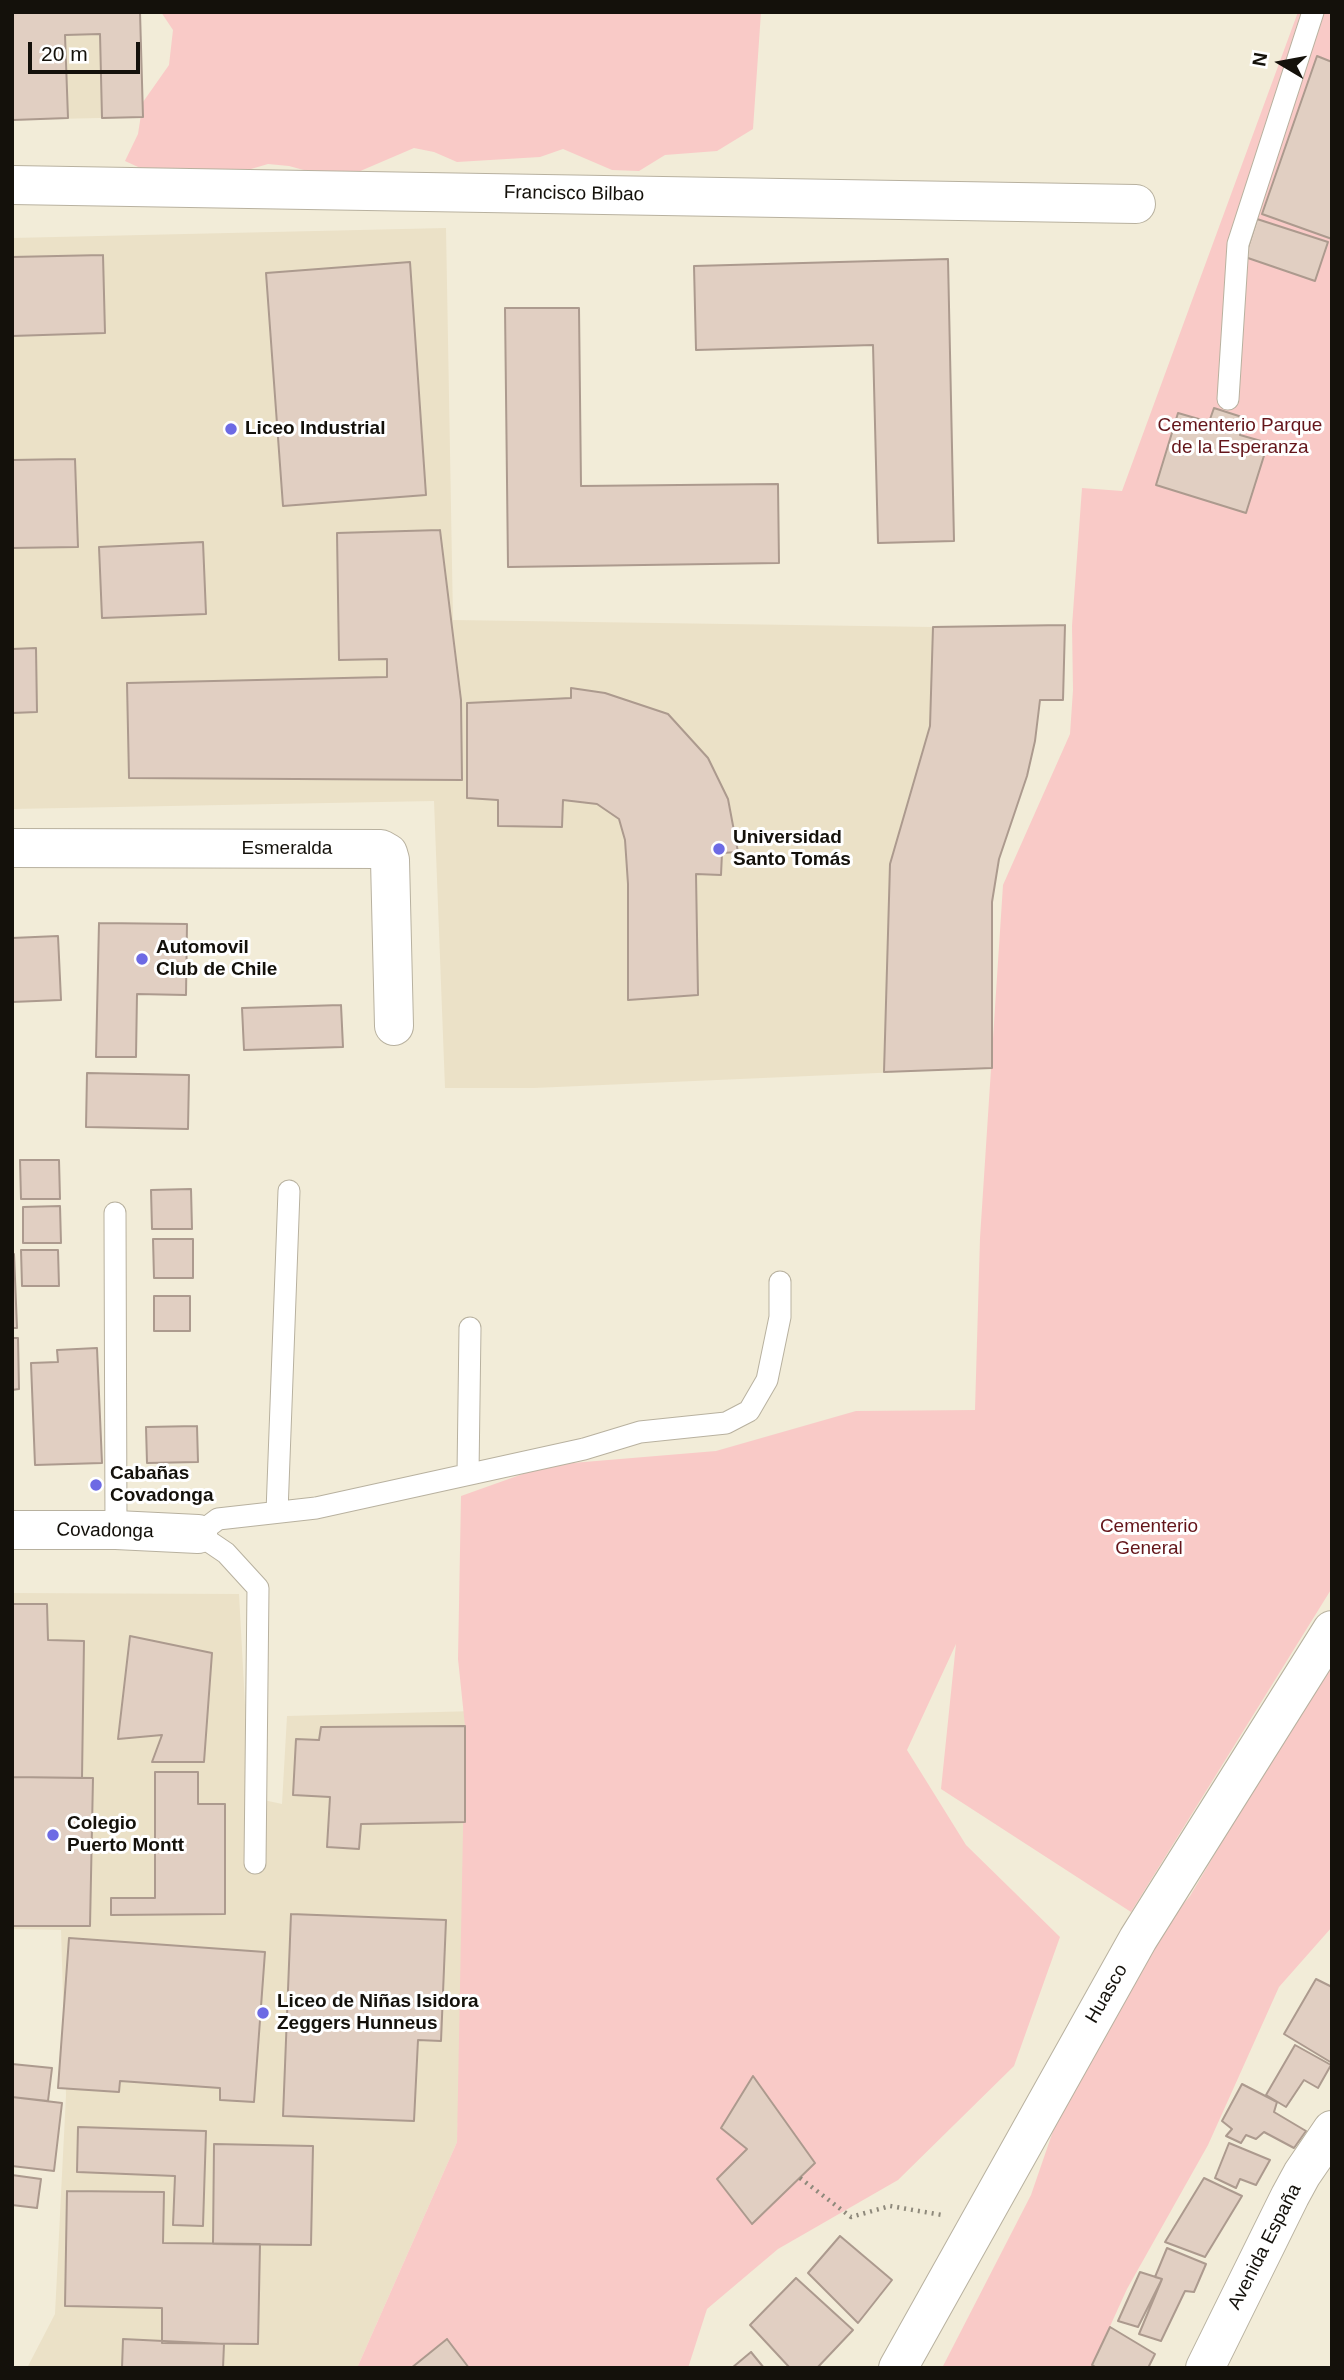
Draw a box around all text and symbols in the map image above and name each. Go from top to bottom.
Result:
scale bar [32,28,144,72]
north arrow [1246,28,1316,98]
text: 20 m [41,42,88,65]
text: N [1248,51,1271,68]
street label: Francisco Bilbao [504,181,644,207]
park label: Cementerio Parque de la Esperanza [1158,415,1322,459]
place label: Liceo Industrial [245,418,385,440]
marker: Liceo Industrial [223,421,239,437]
place label: Universidad Santo Tomás [733,827,851,871]
street label: Esmeralda [242,838,332,860]
marker: Universidad Santo Tomás [711,841,727,857]
place label: Automovil Club de Chile [156,937,277,981]
marker: Automovil Club de Chile [134,951,150,967]
place label: Cabañas Covadonga [110,1463,213,1507]
marker: Cabañas Covadonga [88,1477,104,1493]
park label: Cementerio General [1100,1516,1198,1560]
street label: Covadonga [56,1519,154,1543]
place label: Colegio Puerto Montt [67,1813,184,1857]
marker: Colegio Puerto Montt [45,1827,61,1843]
street label: Huasco [1081,1960,1133,2028]
place label: Liceo de Niñas Isidora Zeggers Hunneus [277,1991,479,2035]
marker: Liceo de Niñas Isidora Zeggers Hunneus [255,2005,271,2021]
street label: Avenida España [1224,2180,1306,2314]

